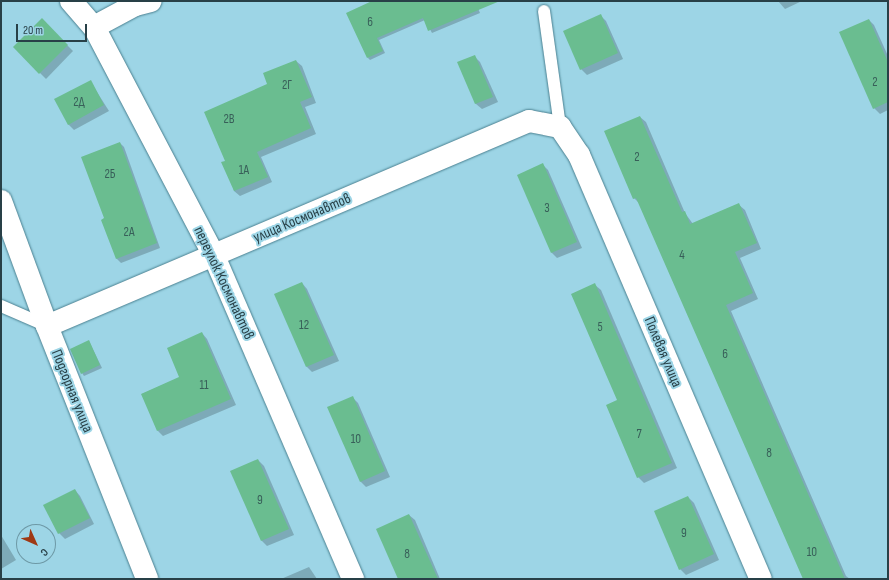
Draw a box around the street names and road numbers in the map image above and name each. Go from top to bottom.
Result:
street label: улица Космонавтов [250,189,354,247]
street label: переулок Космонавтов [190,224,258,342]
street label: Полевая улица [640,314,686,390]
street label: Подгорная улица [47,347,97,435]

